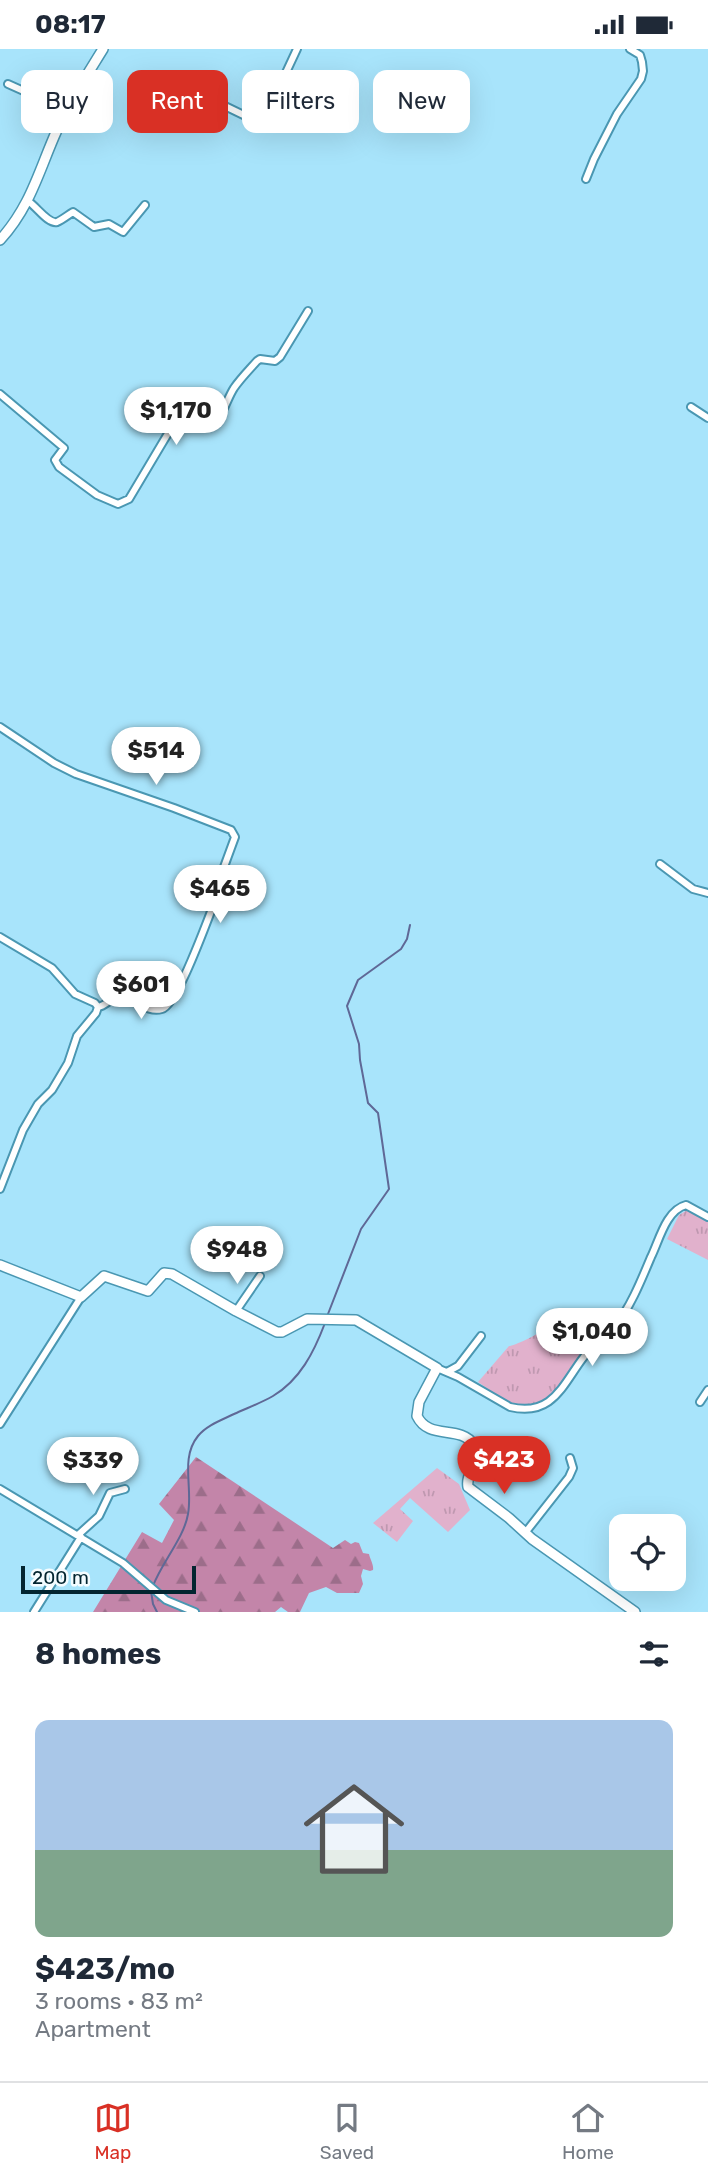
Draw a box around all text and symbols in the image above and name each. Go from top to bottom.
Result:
text: 08:17 [35,9,106,40]
chip: Buy [21,70,113,133]
chip: Rent [127,70,228,133]
chip: Filters [242,70,359,133]
chip: New [373,70,470,133]
pin: $1,170 [119,387,233,447]
text: $1,170 [140,396,212,424]
pin: $514 [115,727,197,787]
text: $514 [127,736,185,764]
pin: $465 [179,865,261,925]
text: $465 [190,874,250,902]
pin: $601 [100,961,182,1021]
text: $601 [112,970,170,998]
pin: $948 [196,1227,278,1286]
text: $948 [206,1235,268,1263]
pin: $1,040 [535,1309,649,1368]
text: $1,040 [552,1317,632,1345]
pin: $339 [52,1437,134,1497]
pin: $423 [463,1437,545,1496]
text: $423 [473,1445,535,1473]
text: $339 [63,1446,123,1474]
map controls [609,1514,686,1591]
button: locate [609,1514,686,1591]
scale bar [21,1563,196,1595]
text: 200 m [32,1566,89,1589]
icon: filters [635,1635,673,1673]
text: 8 homes [35,1636,161,1672]
icon: home [291,1766,417,1892]
text: $423/mo [35,1951,175,1987]
text: 3 rooms · 83 m² [35,1987,203,2015]
text: Apartment [35,2015,151,2043]
tab: Map [94,2099,132,2164]
tab: Saved [320,2099,374,2164]
tab: Home [562,2099,614,2164]

